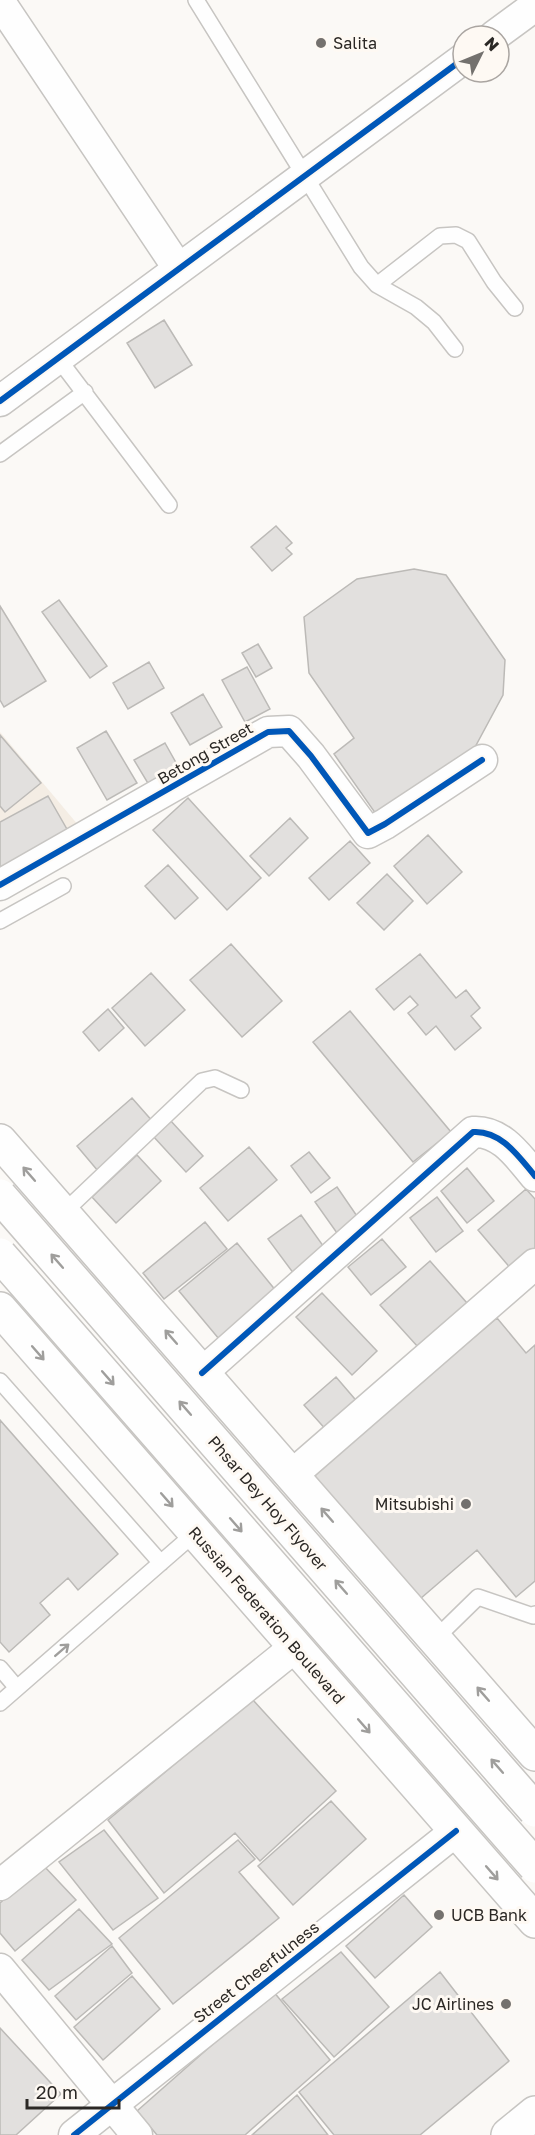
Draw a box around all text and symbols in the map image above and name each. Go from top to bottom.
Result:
north arrow [451,24,511,84]
text: N [481,32,503,55]
place label: Salita [333,33,377,53]
marker: Salita [314,36,328,50]
street label: Betong Street [154,718,256,788]
one-way arrow [22,1167,36,1182]
one-way arrow [50,1254,64,1269]
one-way arrow [164,1330,178,1345]
one-way arrow [32,1345,45,1361]
one-way arrow [101,1370,115,1385]
one-way arrow [178,1401,192,1416]
street label: Phsar Dey Hoy Flyover [204,1432,332,1574]
one-way arrow [160,1492,173,1508]
place label: Mitsubishi [375,1494,454,1514]
marker: Mitsubishi [459,1497,473,1511]
one-way arrow [320,1508,334,1523]
one-way arrow [229,1517,243,1532]
street label: Russian Federation Boulevard [184,1522,350,1708]
one-way arrow [334,1580,348,1595]
one-way arrow [54,1643,69,1657]
one-way arrow [476,1687,490,1702]
one-way arrow [357,1718,371,1733]
one-way arrow [490,1758,503,1774]
one-way arrow [485,1865,499,1880]
place label: UCB Bank [451,1905,527,1925]
marker: UCB Bank [432,1908,446,1922]
street label: Street Cheerfulness [189,1917,323,2027]
place label: JC Airlines [412,1994,494,2014]
marker: JC Airlines [499,1997,513,2011]
scale bar [27,2072,118,2110]
text: 20 m [36,2081,78,2103]

